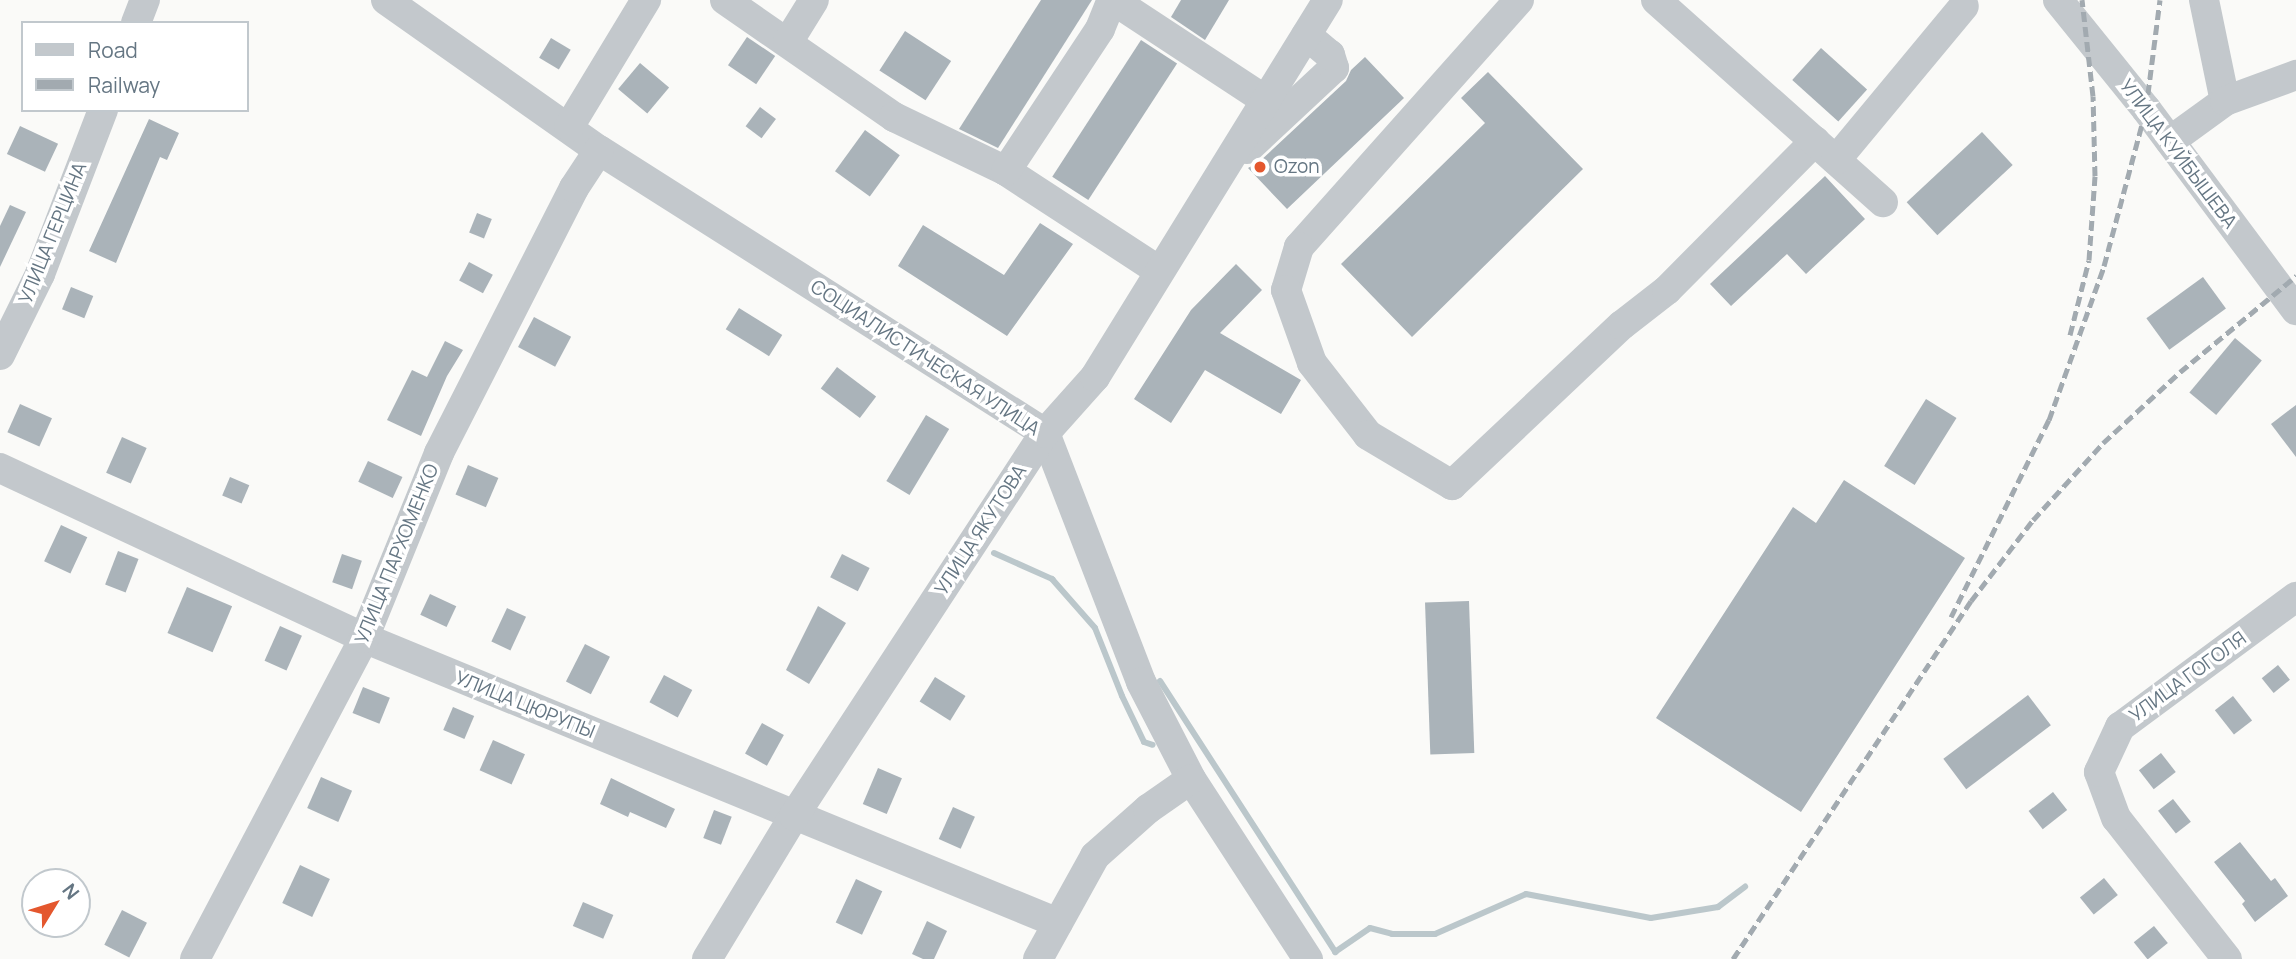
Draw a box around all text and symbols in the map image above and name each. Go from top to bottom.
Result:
legend [21,21,248,112]
text: Road [88,36,138,64]
text: Railway [88,71,160,99]
street label: УЛИЦА КУЙБЫШЕВА [2115,75,2241,233]
place label: Ozon [1274,156,1320,178]
street label: УЛИЦА ГЕРЦИНА [14,159,92,307]
marker: Ozon [1252,159,1268,175]
street label: СОЦИАЛИСТИЧЕСКАЯ УЛИЦА [806,275,1044,441]
street label: УЛИЦА ПАРХОМЕНКО [351,461,443,647]
street label: УЛИЦА ЯКУТОВА [930,461,1032,599]
street label: УЛИЦА ГОГОЛЯ [2125,627,2251,727]
street label: УЛИЦА ЦЮРУПЫ [452,667,598,743]
north arrow [21,868,91,938]
text: N [57,878,85,905]

